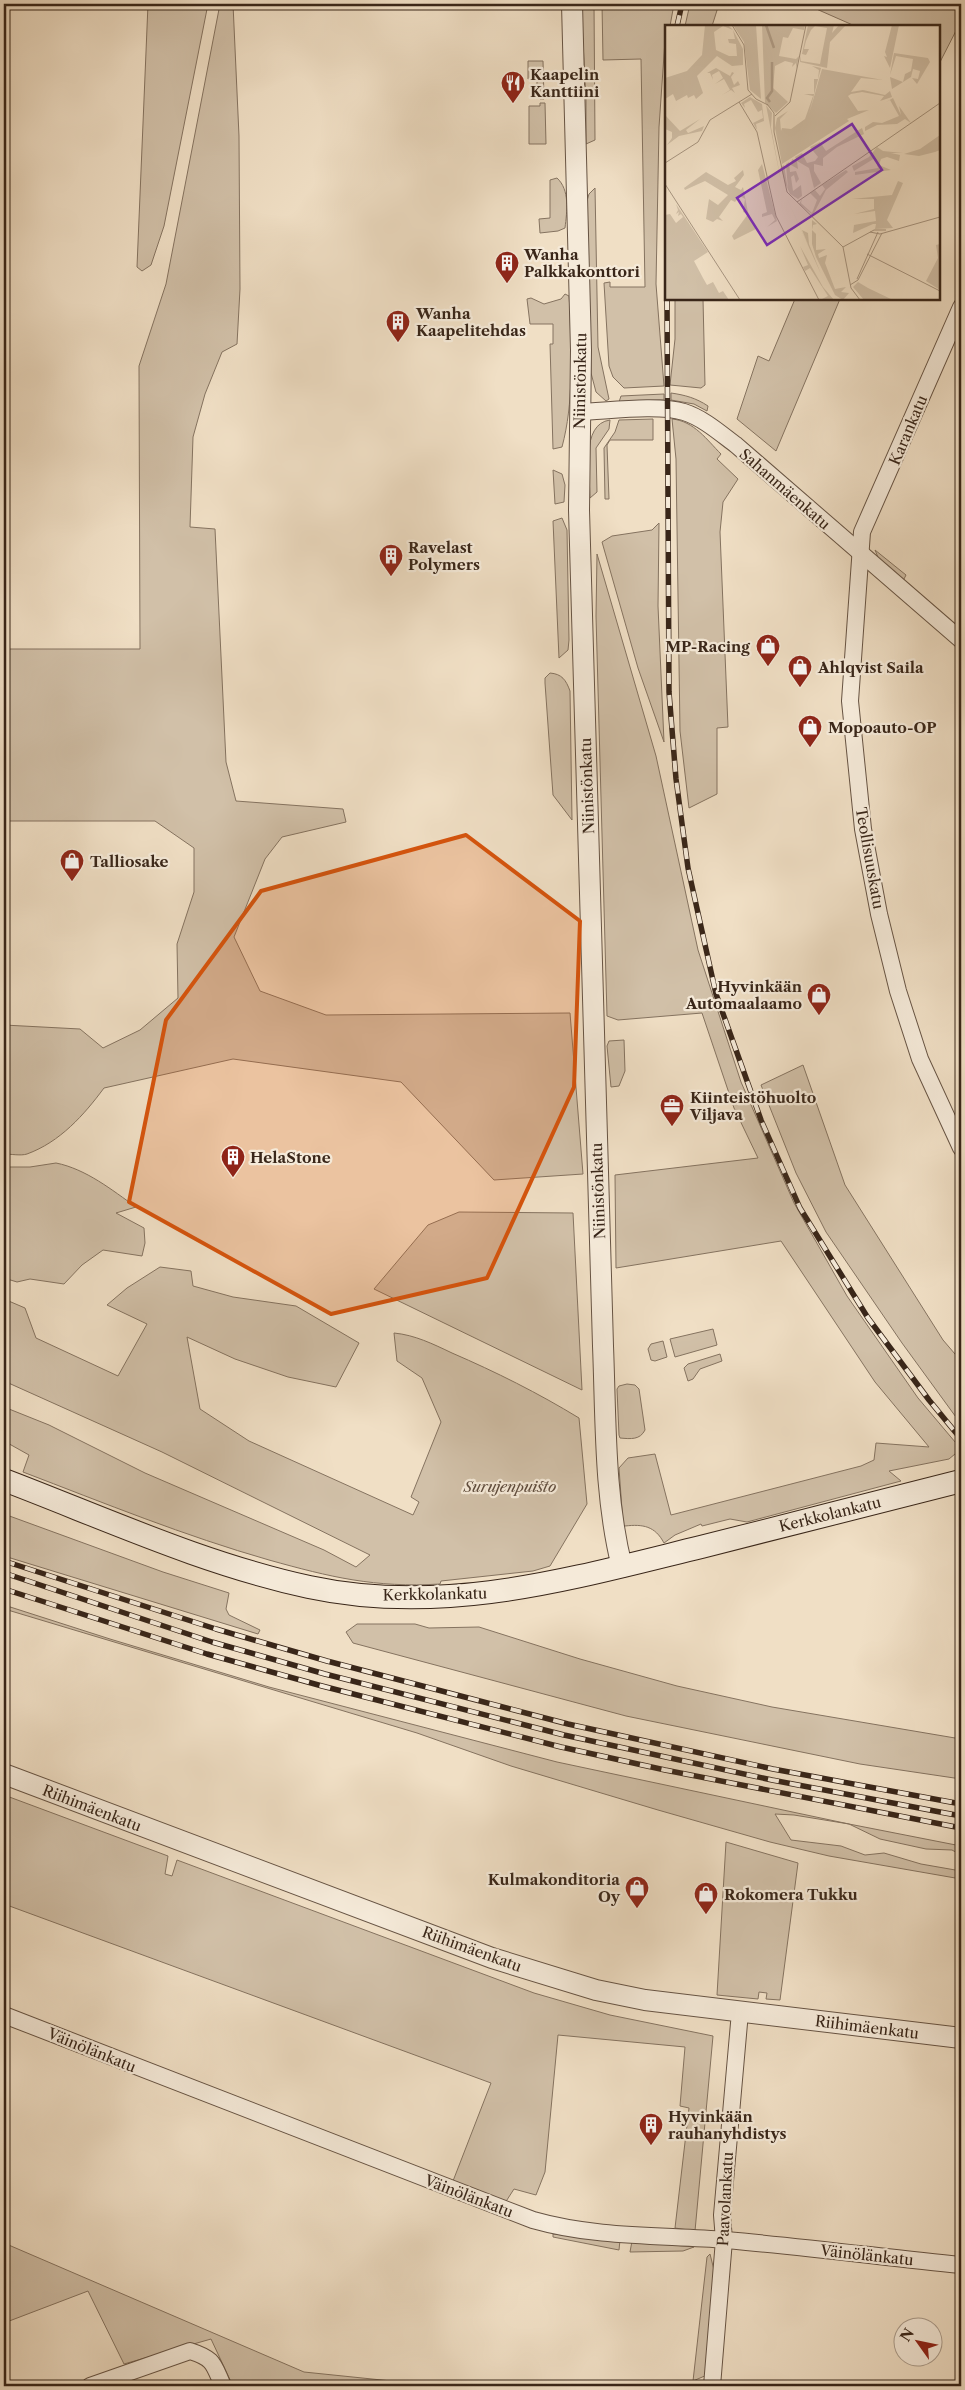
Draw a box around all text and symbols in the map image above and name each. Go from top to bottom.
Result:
inset map [665,25,940,300]
place label: Kaapelin Kanttiini [530,65,600,101]
restaurant icon: Kaapelin Kanttiini [500,70,526,104]
place label: Wanha Palkkakonttori [523,245,640,281]
building icon: Wanha Palkkakonttori [494,250,520,284]
place label: Wanha Kaapelitehdas [415,304,526,340]
building icon: Wanha Kaapelitehdas [385,309,411,343]
street label: Niinistönkatu [570,333,590,429]
street label: Karankatu [885,392,931,468]
street label: Sahanmäenkatu [736,444,834,534]
place label: Ravelast Polymers [408,538,480,574]
building icon: Ravelast Polymers [378,543,404,577]
shop icon: MP-Racing [755,633,781,667]
place label: MP-Racing [665,637,750,656]
shop icon: Ahlqvist Saila [787,654,813,688]
place label: Ahlqvist Saila [817,658,924,677]
shop icon: Mopoauto-OP [797,714,823,748]
place label: Mopoauto-OP [828,718,937,737]
street label: Niinistönkatu [576,737,598,835]
street label: Teollisuuskatu [852,806,888,910]
shop icon: Talliosake [59,848,85,882]
place label: Talliosake [90,852,169,871]
place label: Hyvinkään Automaalaamo [685,977,803,1013]
shop icon: Hyvinkään Automaalaamo [806,982,832,1016]
place label: Kiinteistöhuolto Viljava [689,1088,816,1124]
office icon: Kiinteistöhuolto Viljava [659,1093,685,1127]
street label: Niinistönkatu [587,1142,609,1240]
building icon: HelaStone [220,1144,246,1178]
place label: HelaStone [250,1148,331,1167]
park label: Surujenpuisto [463,1477,556,1496]
street label: Kerkkolankatu [777,1492,883,1536]
street label: Kerkkolankatu [383,1584,487,1604]
street label: Riihimäenkatu [40,1780,144,1836]
place label: Kulmakonditoria Oy [488,1870,621,1906]
shop icon: Kulmakonditoria Oy [624,1875,650,1909]
shop icon: Rokomera Tukku [693,1881,719,1915]
place label: Rokomera Tukku [724,1885,858,1904]
street label: Riihimäenkatu [420,1922,524,1976]
street label: Riihimäenkatu [814,2011,920,2043]
street label: Väinölänkatu [44,2023,139,2076]
place label: Hyvinkään rauhanyhdistys [668,2107,786,2143]
building icon: Hyvinkään rauhanyhdistys [638,2112,664,2146]
street label: Paavolankatu [713,2151,737,2247]
street label: Väinölänkatu [421,2170,516,2222]
street label: Väinölänkatu [819,2241,914,2269]
north arrow [892,2318,942,2368]
text: N [896,2325,918,2345]

